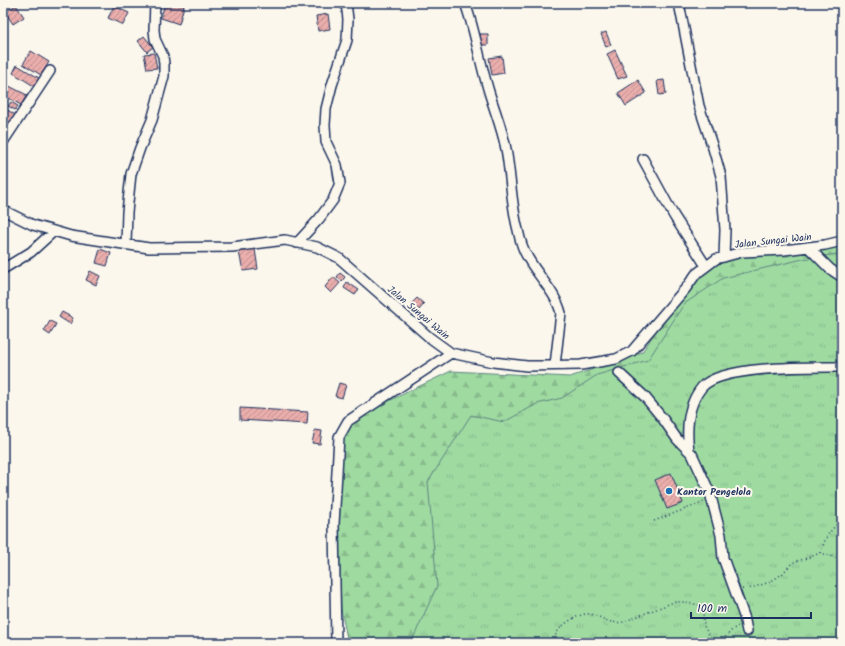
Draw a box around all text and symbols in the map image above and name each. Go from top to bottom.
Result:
street label: Jalan Sungai Wain [734,229,812,253]
street label: Jalan Sungai Wain [384,282,453,344]
place label: Kantor Pengelola [677,484,751,500]
marker: Kantor Pengelola [664,486,674,496]
scale bar [691,594,811,620]
text: 100 m [697,599,728,618]

